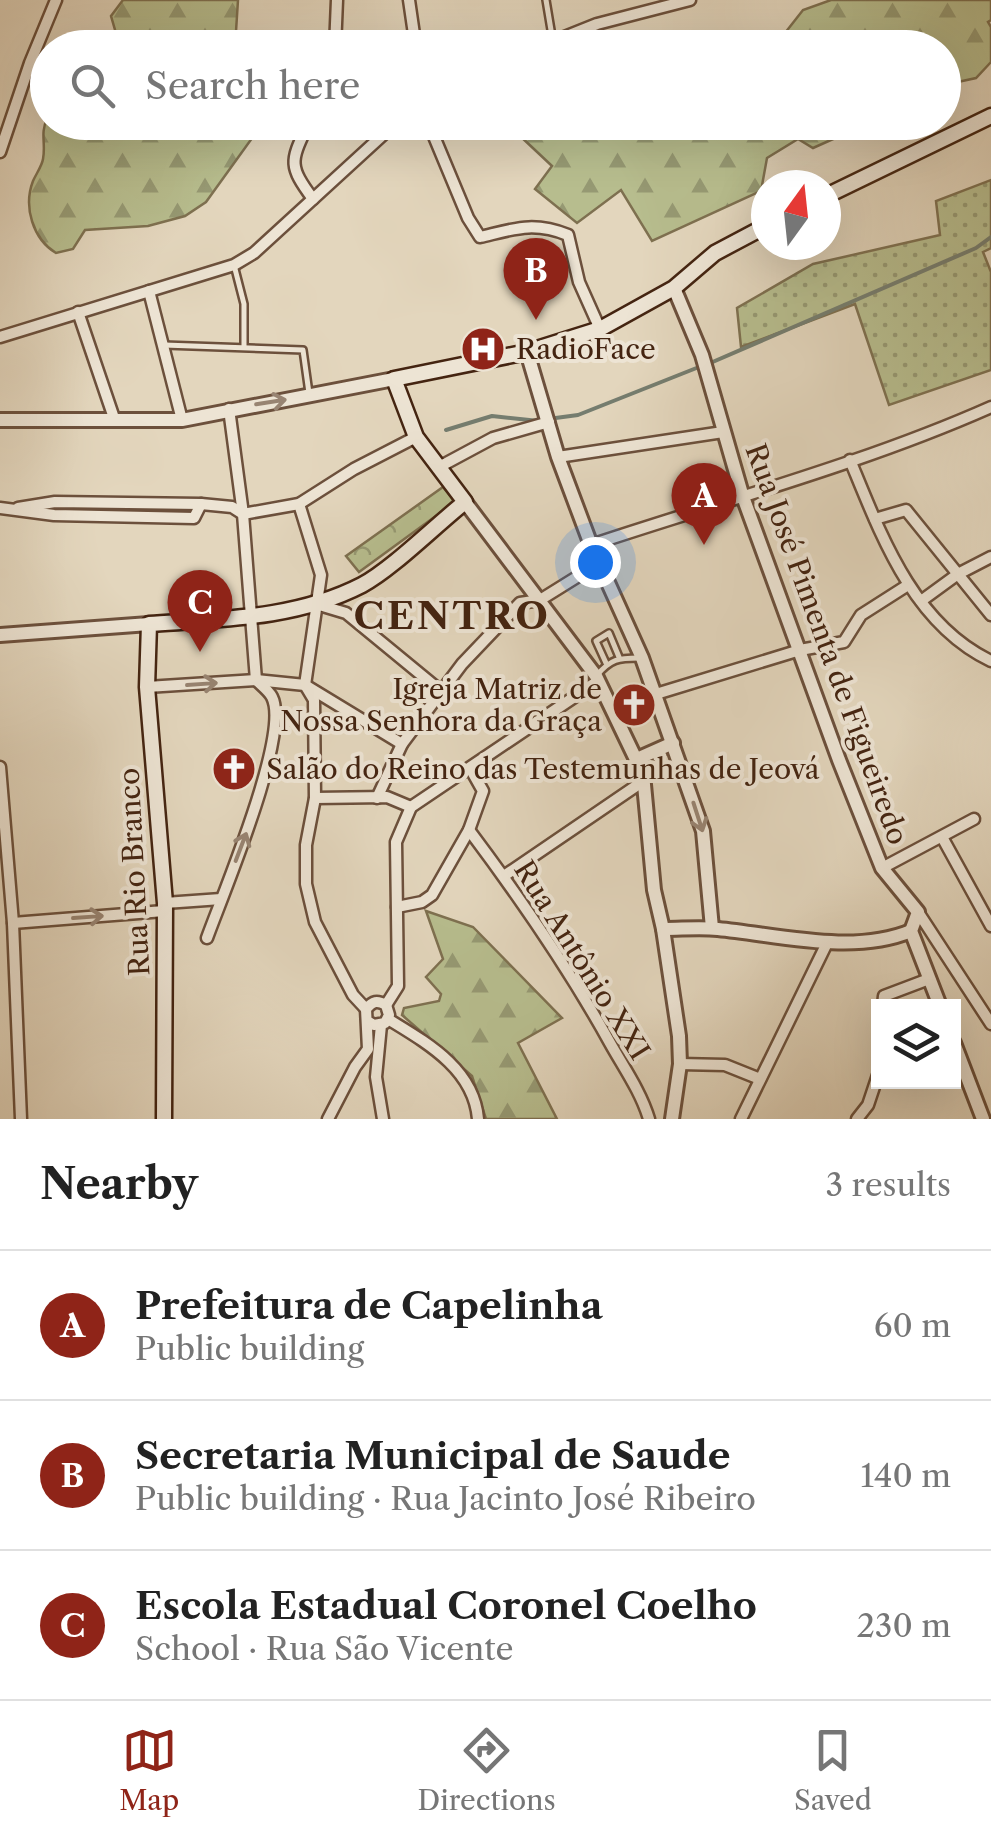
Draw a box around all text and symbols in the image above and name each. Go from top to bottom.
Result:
search box [30,30,961,140]
icon: search [65,58,120,113]
text: Search here [145,62,360,109]
north arrow [751,170,841,260]
pin: B [504,238,568,320]
hospital icon: RadioFace [460,326,506,372]
place label: RadioFace [516,332,656,366]
one-way arrow [254,392,286,411]
street label: Rua José Pimenta de Figueiredo [738,439,916,849]
pin: A [672,462,736,545]
your location [570,537,621,588]
pin: C [168,570,232,652]
district label: CENTRO [354,592,550,639]
place label: Igreja Matriz de Nossa Senhora da Graça [280,672,602,738]
one-way arrow [185,674,217,693]
church icon: Igreja Matriz de Nossa Senhora da Graça [611,682,657,728]
church icon: Salão do Reino das Testemunhas de Jeová [211,746,257,792]
place label: Salão do Reino das Testemunhas de Jeová [266,752,820,786]
street label: Rua Rio Branco [112,767,156,977]
one-way arrow [691,800,709,832]
one-way arrow [233,832,251,863]
street label: Rua Antônio XXI [507,854,657,1066]
one-way arrow [72,908,104,927]
map controls [871,999,961,1089]
button: layers [871,999,961,1089]
text: Nearby [40,1158,198,1210]
text: 3 results [825,1165,951,1204]
text: Prefeitura de Capelinha [135,1282,603,1329]
text: A [60,1306,85,1345]
text: 60 m [874,1306,951,1345]
text: Public building [135,1329,364,1368]
text: Secretaria Municipal de Saude [135,1432,730,1479]
text: B [61,1456,84,1495]
text: 140 m [860,1456,951,1495]
text: Public building · Rua Jacinto José Ribeiro [135,1479,756,1518]
text: Escola Estadual Coronel Coelho [135,1582,757,1629]
text: C [60,1606,85,1645]
text: 230 m [856,1606,951,1645]
text: School · Rua São Vicente [135,1629,514,1668]
tab: Map [119,1723,179,1817]
tab: Directions [417,1723,556,1817]
tab: Saved [794,1723,872,1817]

